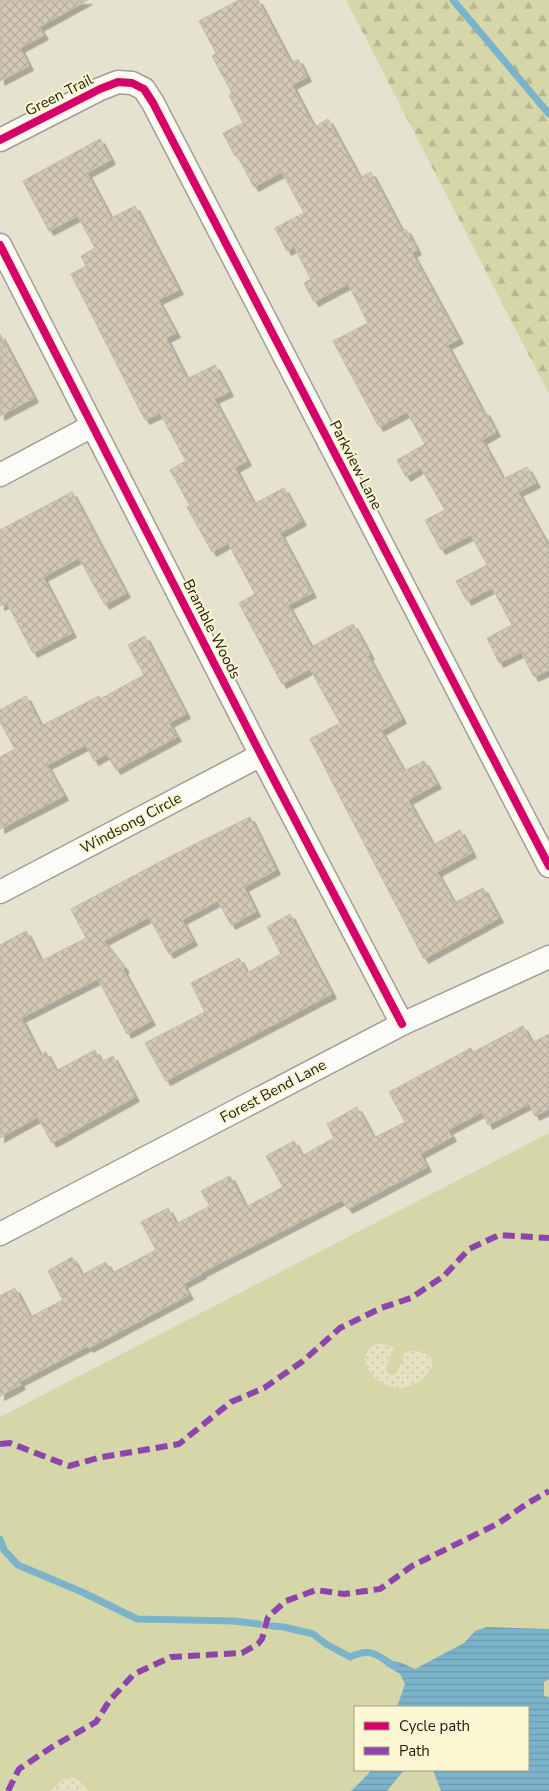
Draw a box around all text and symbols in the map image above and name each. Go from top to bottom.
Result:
street label: Green Trail [22,69,97,121]
street label: Parkview Lane [325,417,387,513]
street label: Bramble Woods [178,576,246,682]
street label: Windsong Circle [77,788,185,858]
street label: Forest Bend Lane [216,1055,330,1127]
legend [354,1706,529,1771]
text: Cycle path [399,1716,470,1736]
text: Path [399,1741,430,1761]

